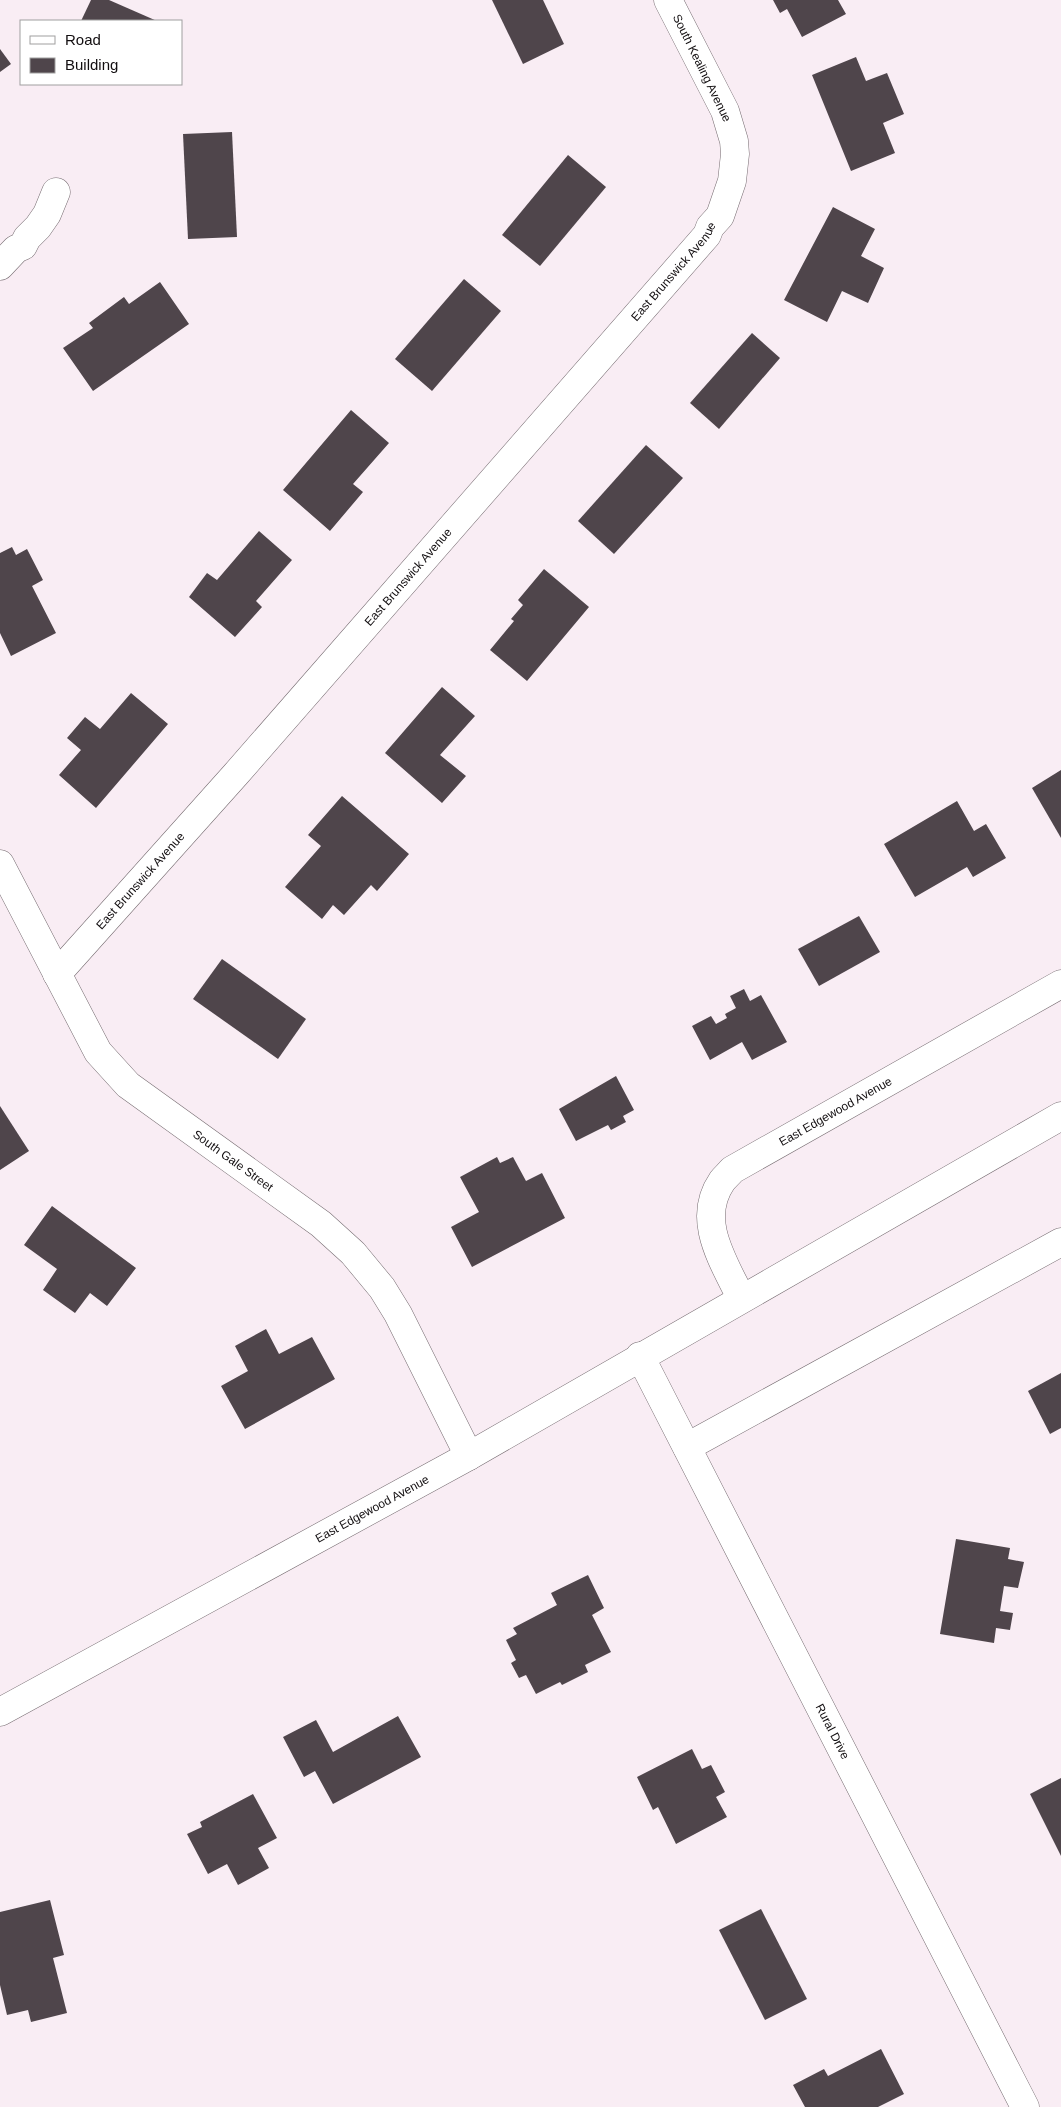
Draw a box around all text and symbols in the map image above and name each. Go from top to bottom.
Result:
street label: South Kealing Avenue [670,12,734,124]
legend [20,20,182,85]
text: Road [65,31,101,48]
text: Building [65,56,118,73]
street label: East Brunswick Avenue [628,218,719,324]
street label: East Brunswick Avenue [362,525,455,629]
street label: East Brunswick Avenue [93,829,188,932]
street label: East Edgewood Avenue [777,1074,895,1149]
street label: South Gale Street [190,1127,276,1195]
street label: East Edgewood Avenue [313,1472,432,1546]
street label: Rural Drive [813,1702,853,1762]

